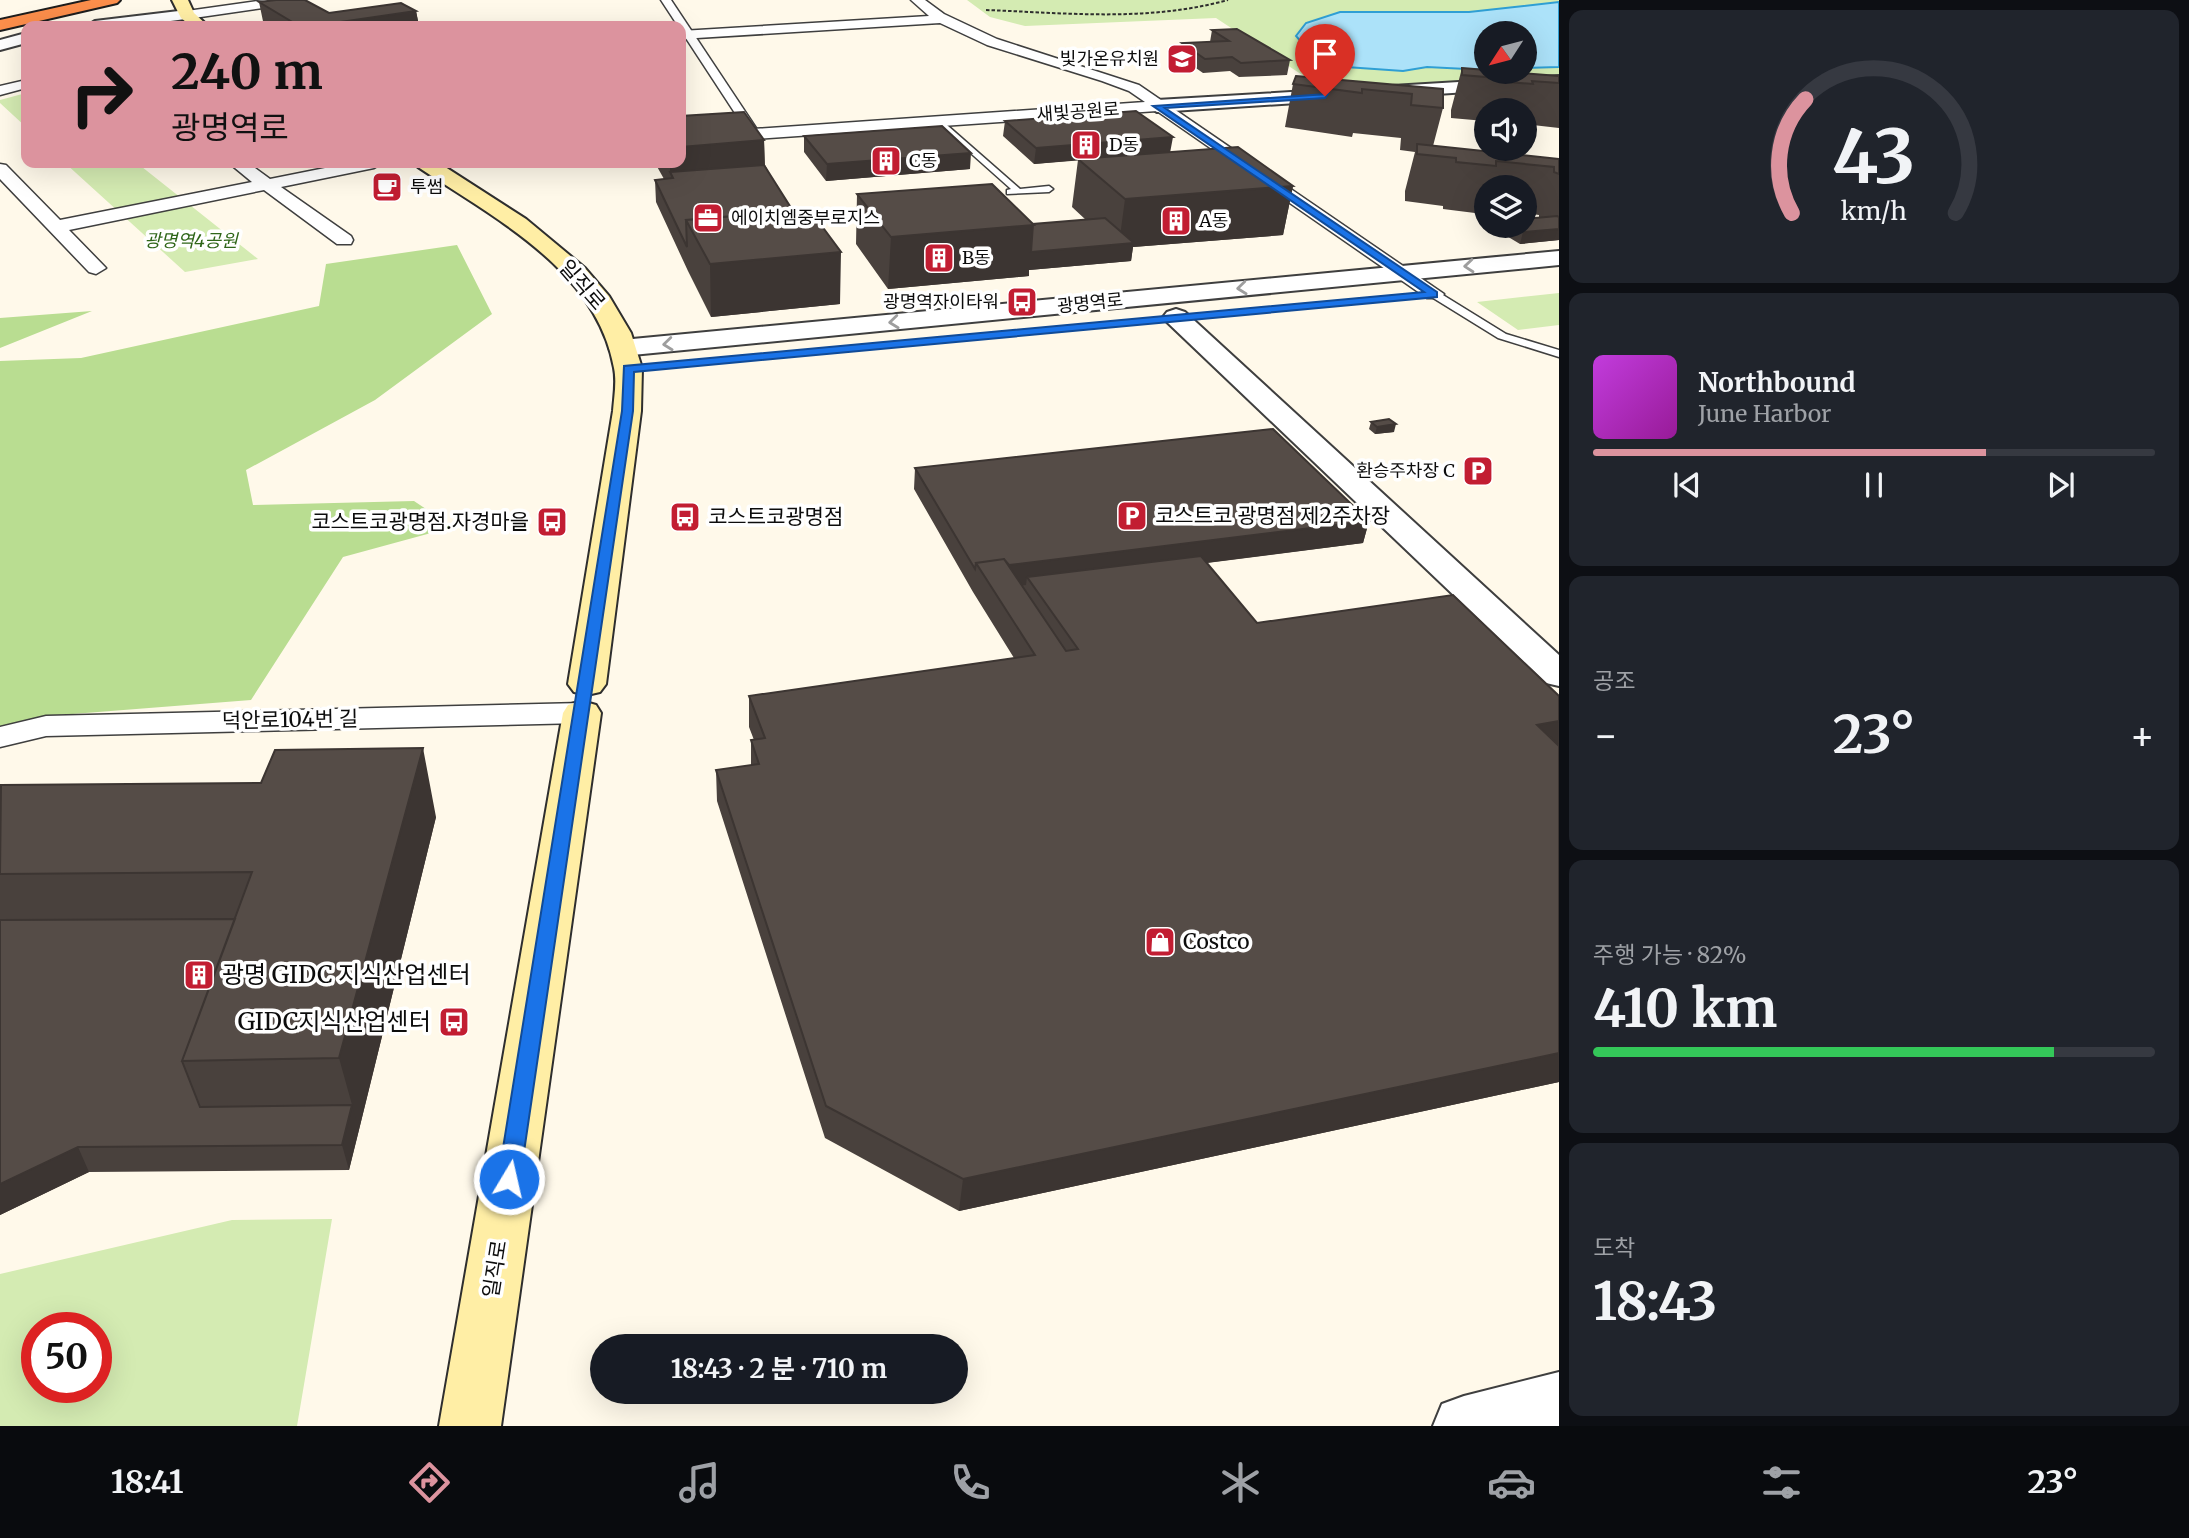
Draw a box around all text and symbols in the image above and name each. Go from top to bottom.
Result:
north arrow [1474,21,1536,84]
map controls [1474,21,1537,238]
pin [1295,24,1355,96]
icon: arrive [1306,35,1344,73]
text: 240 m [171,41,323,102]
school or university icon: 빛가온유치원 [1165,42,1199,76]
place label: 빛가온유치원 [1060,47,1159,70]
icon: right [56,49,147,140]
street label: 새빛공원로 [1036,97,1120,126]
button: sound [1474,98,1537,161]
text: 광명역로 [171,108,289,148]
text: 43 [1832,111,1916,203]
building icon: D동 [1069,128,1103,162]
place label: D동 [1109,133,1139,156]
building icon: C동 [869,144,903,178]
place label: C동 [909,149,937,172]
cafe icon: 투썸 [370,170,404,204]
place label: 투썸 [410,175,443,198]
button: layers [1474,175,1537,238]
text: km/h [1841,194,1907,226]
office icon: 에이치엠중부로지스 [691,201,725,235]
building icon: A동 [1159,204,1193,238]
place label: 에이치엠중부로지스 [731,206,880,229]
place label: A동 [1198,209,1228,232]
park label: 광명역4공원 [144,229,239,252]
building icon: B동 [922,241,956,275]
place label: B동 [962,246,991,269]
street label: 일직로 [553,254,612,315]
one-way arrow [1463,258,1474,273]
one-way arrow [1237,280,1248,295]
bus stop icon: 광명역자이타워 [1005,285,1039,319]
street label: 광명역로 [1056,288,1124,317]
place label: 광명역자이타워 [883,290,999,313]
one-way arrow [888,314,900,329]
one-way arrow [662,336,673,351]
text: Northbound [1698,366,1856,399]
text: June Harbor [1698,399,1831,428]
parking icon: 환승주차장 C [1461,454,1495,488]
place label: 환승주차장 C [1356,459,1455,482]
icon: previous [1668,466,1706,504]
icon: pause [1855,466,1893,504]
icon: next [2042,466,2080,504]
parking icon: 코스트코 광명점 제2주차장 [1115,499,1149,533]
bus stop icon: 코스트코광명점 [668,500,702,534]
place label: 코스트코 광명점 제2주차장 [1155,502,1390,529]
place label: 코스트코광명점 [708,503,843,530]
bus stop icon: 코스트코광명점.자경마을 [535,505,569,539]
place label: 코스트코광명점.자경마을 [311,508,529,535]
text: 공조 [1593,666,1635,695]
text: 23° [1833,702,1915,767]
street label: 덕안로104번 길 [222,705,358,734]
text: − [1593,712,1618,759]
text: + [2130,712,2155,759]
shop icon: Costco [1143,925,1177,959]
place label: Costco [1183,928,1249,955]
text: 주행 가능 · 82% [1593,940,1747,969]
building icon: 광명 GIDC 지식산업센터 [182,958,216,992]
place label: 광명 GIDC 지식산업센터 [222,959,471,990]
text: 410 km [1593,976,1777,1041]
bus stop icon: GIDC지식산업센터 [437,1005,471,1039]
place label: GIDC지식산업센터 [238,1006,431,1037]
position arrow [472,1142,546,1216]
text: 도착 [1593,1233,1635,1262]
street label: 일직로 [477,1238,512,1300]
text: 18:43 [1593,1269,1717,1334]
speed limit sign: 50 [21,1312,112,1403]
text: 18:43 · 2 분 · 710 m [671,1352,887,1385]
icon: directions [405,1458,454,1507]
icon: music [675,1458,724,1507]
icon: phone [946,1458,995,1507]
icon: climate [1216,1458,1265,1507]
icon: car [1487,1458,1536,1507]
icon: filters [1757,1458,1806,1507]
text: 18:41 [111,1462,184,1502]
text: 23° [2028,1462,2078,1502]

